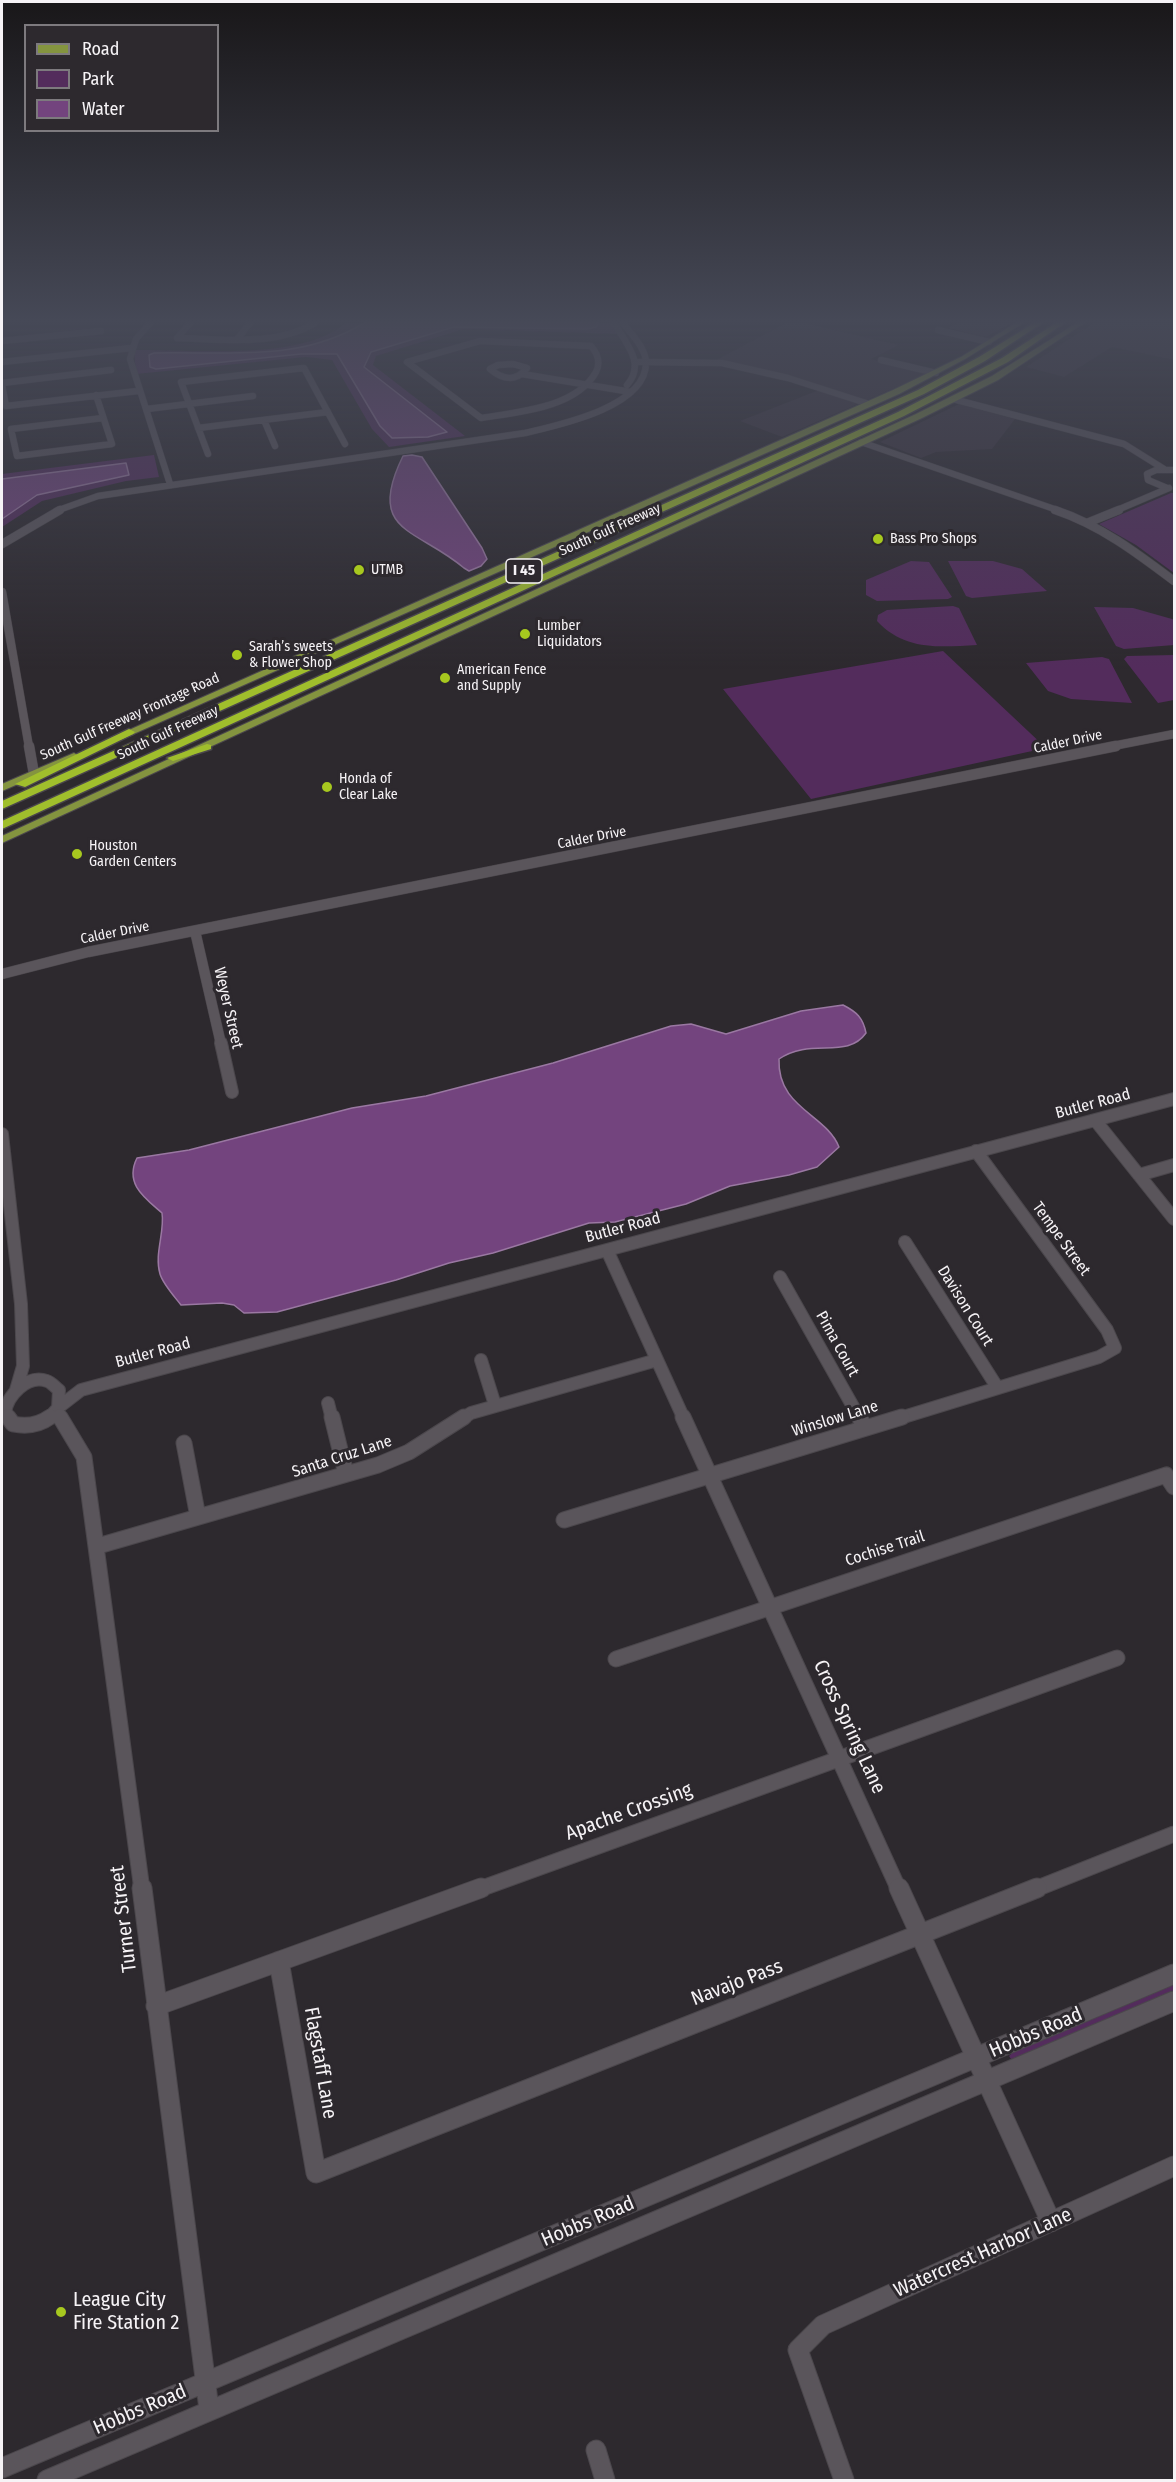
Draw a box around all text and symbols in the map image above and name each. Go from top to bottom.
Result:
legend [24,24,219,132]
text: Road [82,38,119,60]
text: Park [82,68,114,90]
text: Water [82,98,125,120]
street label: South Gulf Freeway [557,500,663,560]
place label: Bass Pro Shops [890,531,977,547]
marker: Bass Pro Shops [871,532,885,546]
road number: I 45 [506,559,542,583]
place label: UTMB [371,562,403,578]
marker: UTMB [352,563,366,577]
place label: Lumber Liquidators [537,618,602,650]
marker: Lumber Liquidators [518,627,532,641]
place label: Sarah’s sweets & Flower Shop [249,639,333,672]
marker: Sarah’s sweets & Flower Shop [230,648,244,662]
place label: American Fence and Supply [457,662,546,694]
street label: South Gulf Freeway Frontage Road [38,670,222,764]
marker: American Fence and Supply [438,671,452,685]
street label: South Gulf Freeway [115,702,221,764]
street label: Calder Drive [1032,727,1104,757]
place label: Honda of Clear Lake [339,771,398,804]
marker: Honda of Clear Lake [320,780,334,794]
street label: Calder Drive [556,823,628,853]
place label: Houston Garden Centers [89,838,177,870]
marker: Houston Garden Centers [70,847,84,861]
street label: Calder Drive [79,918,151,948]
street label: Weyer Street [209,965,247,1051]
street label: Butler Road [1053,1085,1133,1123]
street label: Tempe Street [1028,1198,1094,1280]
street label: Butler Road [583,1209,663,1247]
street label: Davison Court [933,1262,997,1350]
street label: Pima Court [811,1308,863,1380]
street label: Butler Road [113,1334,193,1372]
street label: Winslow Lane [790,1397,880,1441]
street label: Santa Cruz Lane [290,1432,394,1482]
street label: Cochise Trail [843,1527,927,1571]
street label: Cross Spring Lane [808,1656,890,1798]
street label: Apache Crossing [562,1778,696,1846]
street label: Turner Street [106,1864,142,1974]
street label: Navajo Pass [688,1955,786,2011]
street label: Hobbs Road [986,2003,1086,2063]
street label: Flagstaff Lane [298,2005,342,2121]
street label: Hobbs Road [538,2192,638,2252]
street label: Watercrest Harbor Lane [890,2203,1076,2303]
place label: League City Fire Station 2 [73,2288,179,2335]
marker: League City Fire Station 2 [54,2305,68,2319]
street label: Hobbs Road [90,2380,190,2440]

